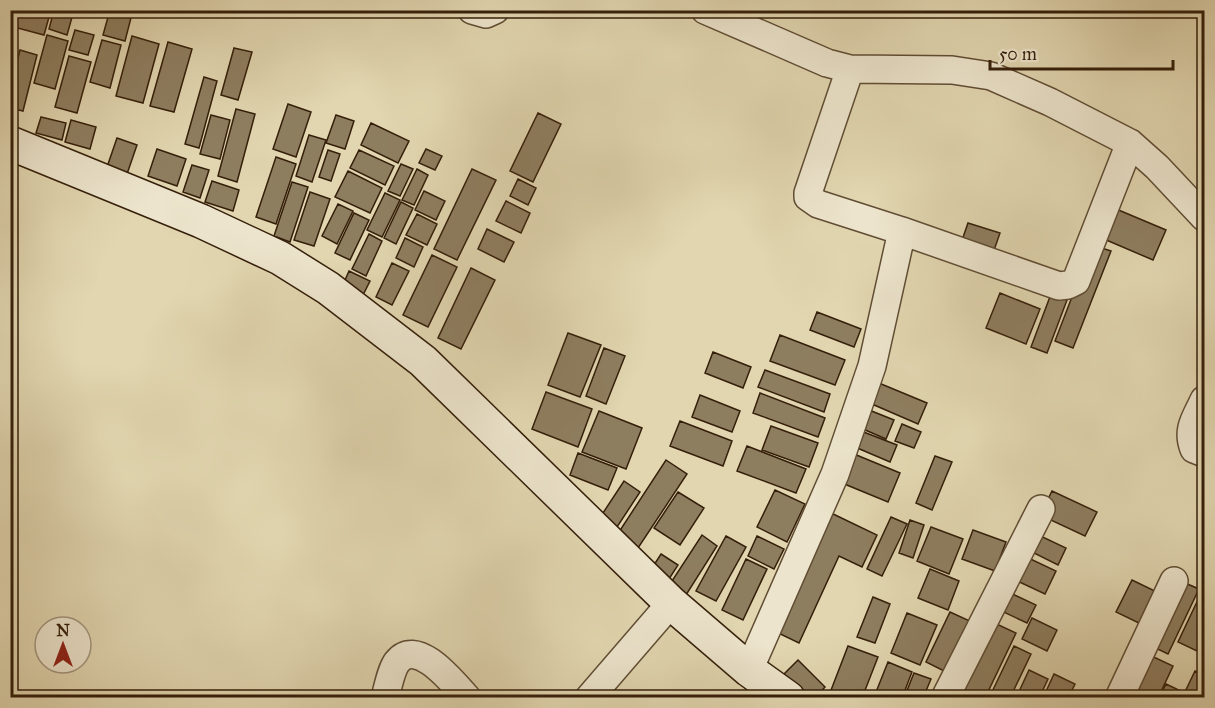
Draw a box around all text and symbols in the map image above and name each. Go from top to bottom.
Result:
scale bar [990,33,1173,71]
text: 50 m [999,43,1037,65]
north arrow [33,615,93,675]
text: N [56,621,70,640]

